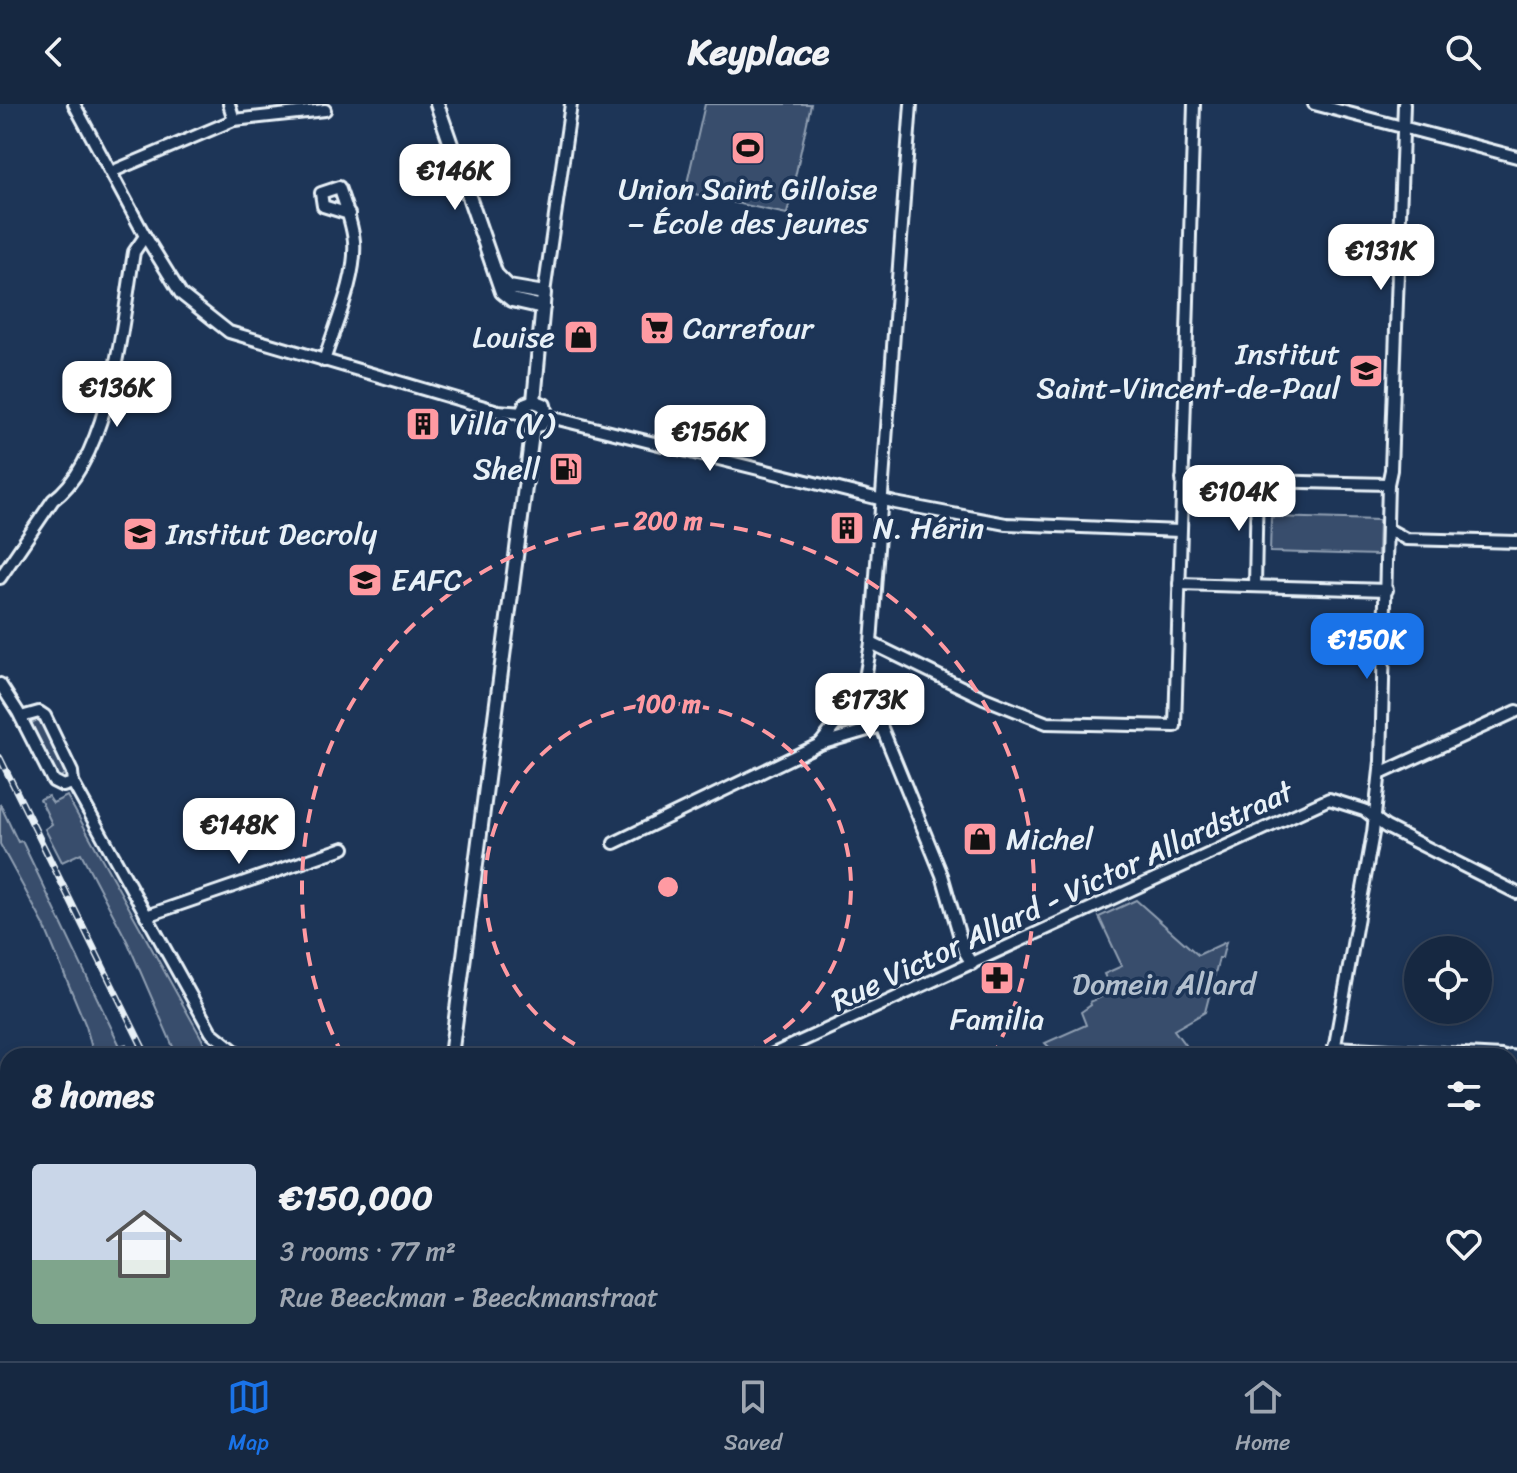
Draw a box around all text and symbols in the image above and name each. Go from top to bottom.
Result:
text: Keyplace [688,20,829,84]
icon: back [32,30,76,74]
icon: search [1441,30,1485,74]
sports icon: Union Saint Gilloise – École des jeunes [729,129,767,167]
pin: €146K [399,144,511,212]
text: €146K [417,147,493,193]
place label: Union Saint Gilloise – École des jeunes [618,162,878,250]
pin: €131K [1325,224,1437,292]
text: €131K [1346,227,1416,273]
place label: Carrefour [683,301,815,355]
supermarket icon: Carrefour [638,309,676,347]
place label: Louise [472,310,555,364]
shop icon: Louise [562,318,600,356]
place label: Institut Saint-Vincent-de-Paul [1037,327,1341,415]
school or university icon: Institut Saint-Vincent-de-Paul [1347,352,1385,390]
pin: €136K [61,361,173,429]
text: €136K [80,364,154,410]
place label: Villa (V) [449,397,555,451]
building icon: Villa (V) [404,405,442,443]
pin: €156K [654,405,766,473]
text: €156K [673,408,747,454]
place label: Shell [473,442,540,496]
fuel station icon: Shell [547,450,585,488]
pin: €104K [1183,465,1295,533]
text: €104K [1201,468,1277,514]
text: 200 m [633,500,703,542]
place label: N. Hérin [873,501,984,555]
place label: Institut Decroly [165,507,378,561]
building icon: N. Hérin [828,509,866,547]
school or university icon: Institut Decroly [121,515,159,553]
place label: EAFC [391,553,462,607]
school or university icon: EAFC [346,561,384,599]
pin: €150K [1311,613,1423,681]
text: €150K [1329,616,1405,662]
pin: €173K [814,673,926,741]
text: €173K [833,676,907,722]
text: 100 m [635,683,701,725]
street label: Rue Victor Allard - Victor Allardstraat [822,764,1304,1027]
pin: €148K [183,798,295,866]
text: €148K [201,801,277,847]
place label: Michel [1006,812,1094,866]
shop icon: Michel [961,820,999,858]
centre of rings [654,873,682,901]
map controls [1404,936,1492,1024]
button: locate [1404,936,1492,1024]
park label: Domein Allard [1072,957,1258,1011]
pharmacy icon: Familia [978,959,1016,997]
place label: Familia [950,992,1044,1046]
text: 8 homes [32,1066,154,1126]
icon: filters [1442,1074,1486,1118]
text: €150,000 [280,1168,433,1228]
icon: home [96,1196,192,1292]
icon: heart [1442,1222,1486,1266]
text: 3 rooms · 77 m² [280,1228,456,1274]
text: Rue Beeckman - Beeckmanstraat [280,1274,658,1320]
tab: Map [227,1375,271,1462]
tab: Saved [724,1375,782,1462]
tab: Home [1235,1375,1290,1462]

